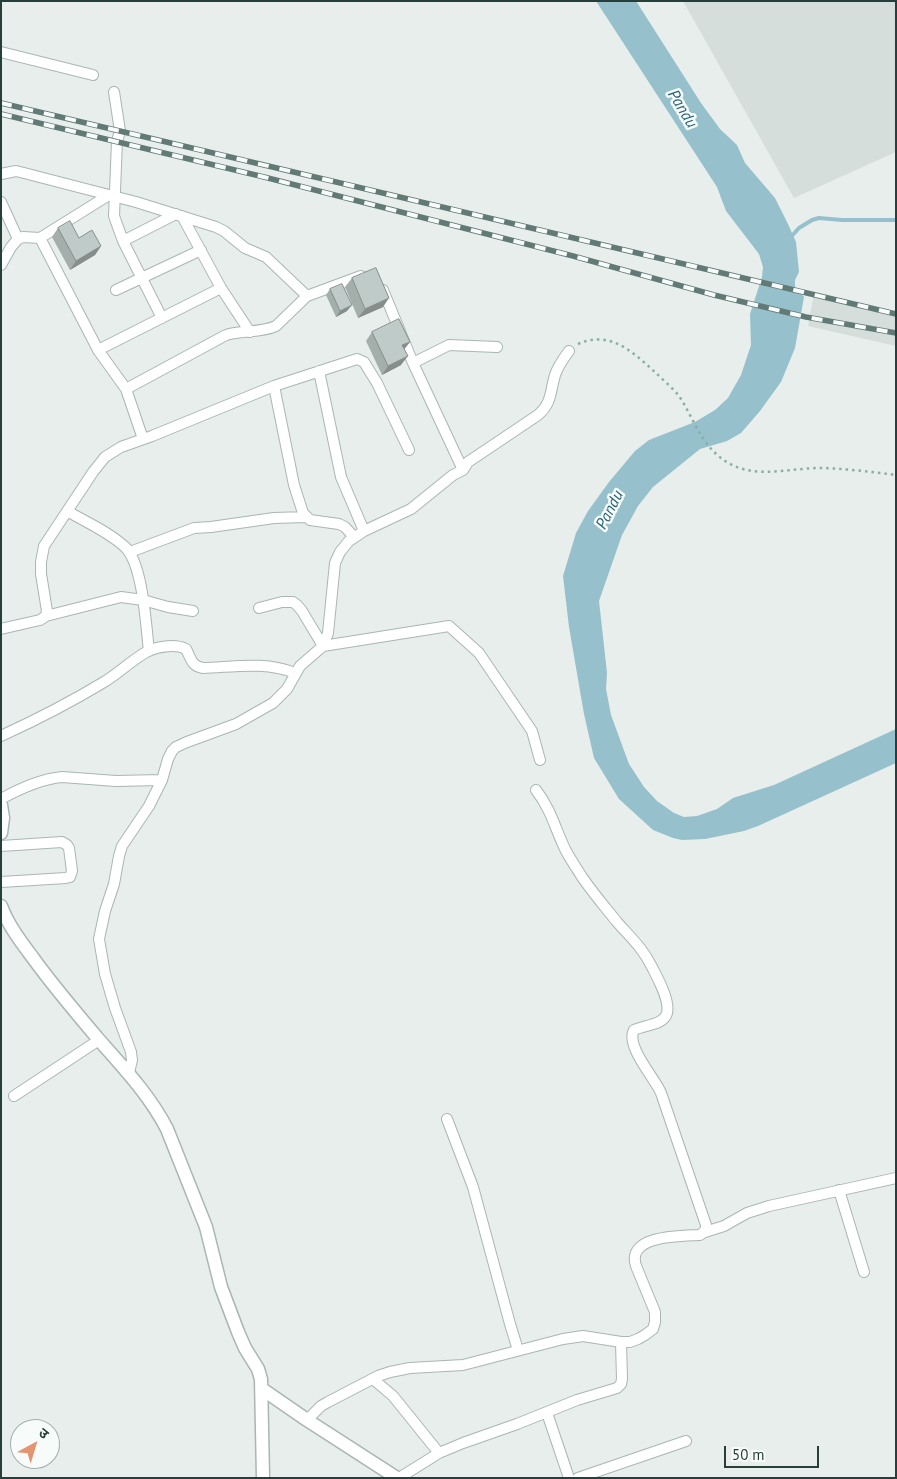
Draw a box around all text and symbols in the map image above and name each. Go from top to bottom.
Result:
water label: Pandu [663,87,701,131]
water label: Pandu [592,487,628,533]
north arrow [10,1419,60,1469]
text: उ [35,1424,53,1443]
scale bar [727,1436,822,1468]
text: 50 m [732,1445,765,1464]

